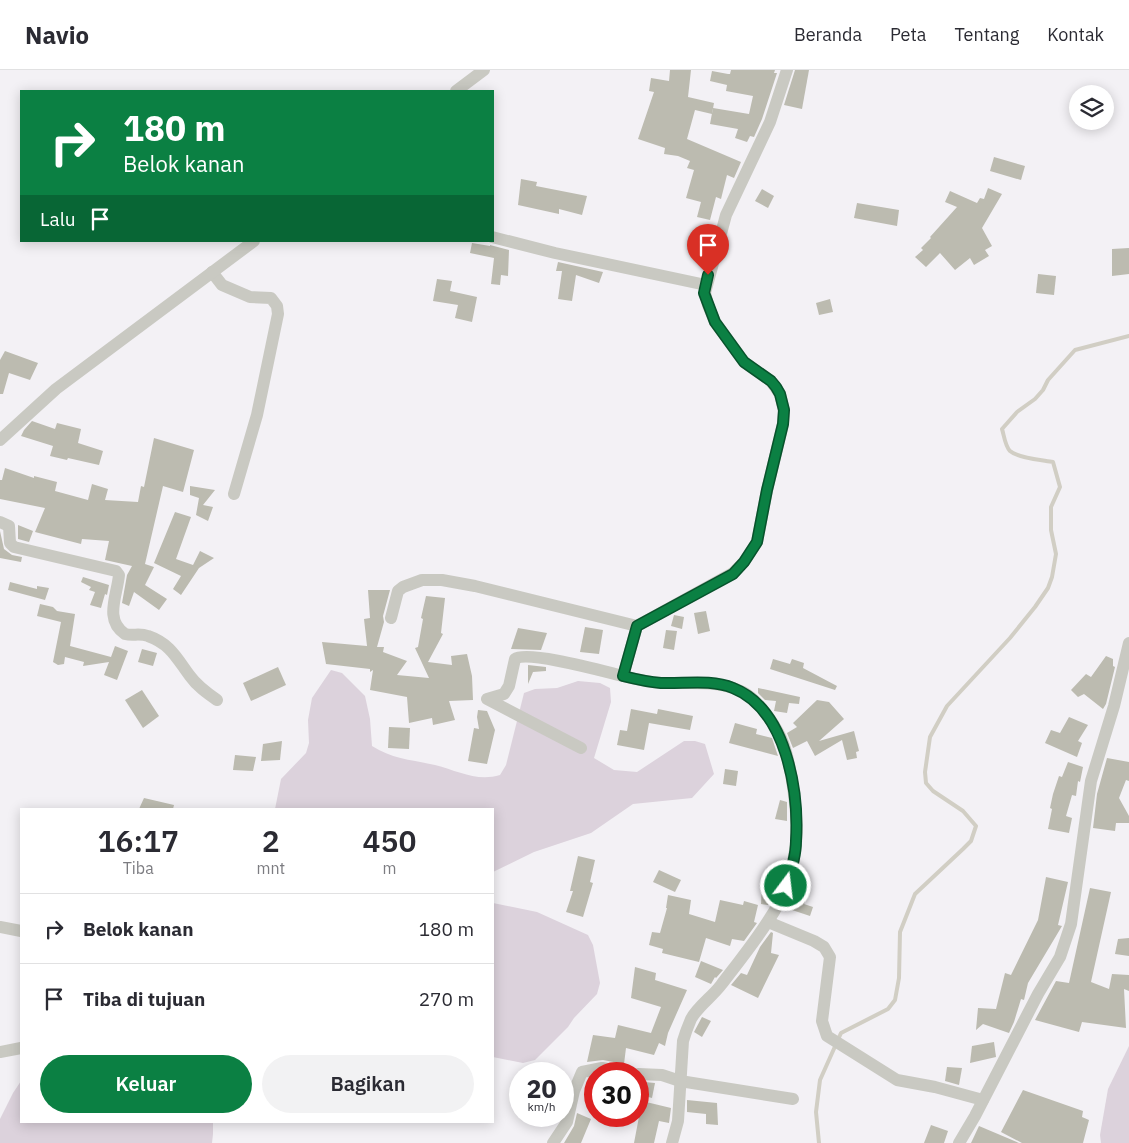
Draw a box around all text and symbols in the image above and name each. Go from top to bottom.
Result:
text: Navio [25,19,89,51]
text: Beranda [794,23,862,46]
text: Peta [890,23,926,46]
text: Tentang [954,23,1019,46]
text: Kontak [1047,23,1104,46]
map controls [1069,85,1114,130]
button: layers [1069,85,1114,130]
text: 180 m [123,105,226,151]
icon: right [40,110,105,175]
text: Belok kanan [123,149,245,178]
icon: arrive [86,205,114,233]
text: Lalu [40,207,76,231]
pin [687,224,729,275]
icon: arrive [694,231,722,259]
text: 16:17 [97,821,179,860]
text: 2 [262,821,280,860]
text: 450 [363,821,417,860]
text: Tiba [123,858,154,878]
text: mnt [256,858,285,878]
text: m [383,858,397,878]
position arrow [759,859,811,911]
icon: right [40,915,68,943]
text: Belok kanan [83,917,194,941]
text: 180 m [419,917,474,941]
icon: arrive [40,985,68,1013]
text: Tiba di tujuan [83,987,205,1011]
text: 270 m [419,987,474,1011]
button: Keluar [40,1055,252,1113]
button: Bagikan [262,1055,474,1113]
speed limit sign: 30 [584,1062,649,1127]
text: 20 [526,1072,557,1105]
text: km/h [527,1099,556,1114]

